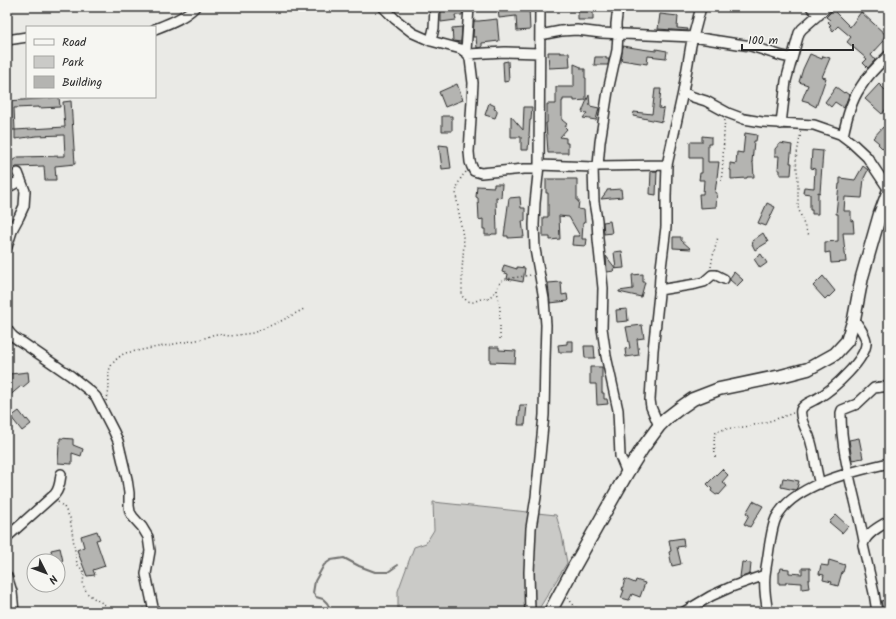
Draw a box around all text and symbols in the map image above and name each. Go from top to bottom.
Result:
legend [26,26,156,98]
scale bar [742,26,853,52]
text: 100 m [748,31,779,50]
text: Road [62,33,87,52]
text: Park [62,53,84,72]
text: Building [62,73,102,92]
north arrow [26,553,66,593]
text: N [44,570,62,588]

